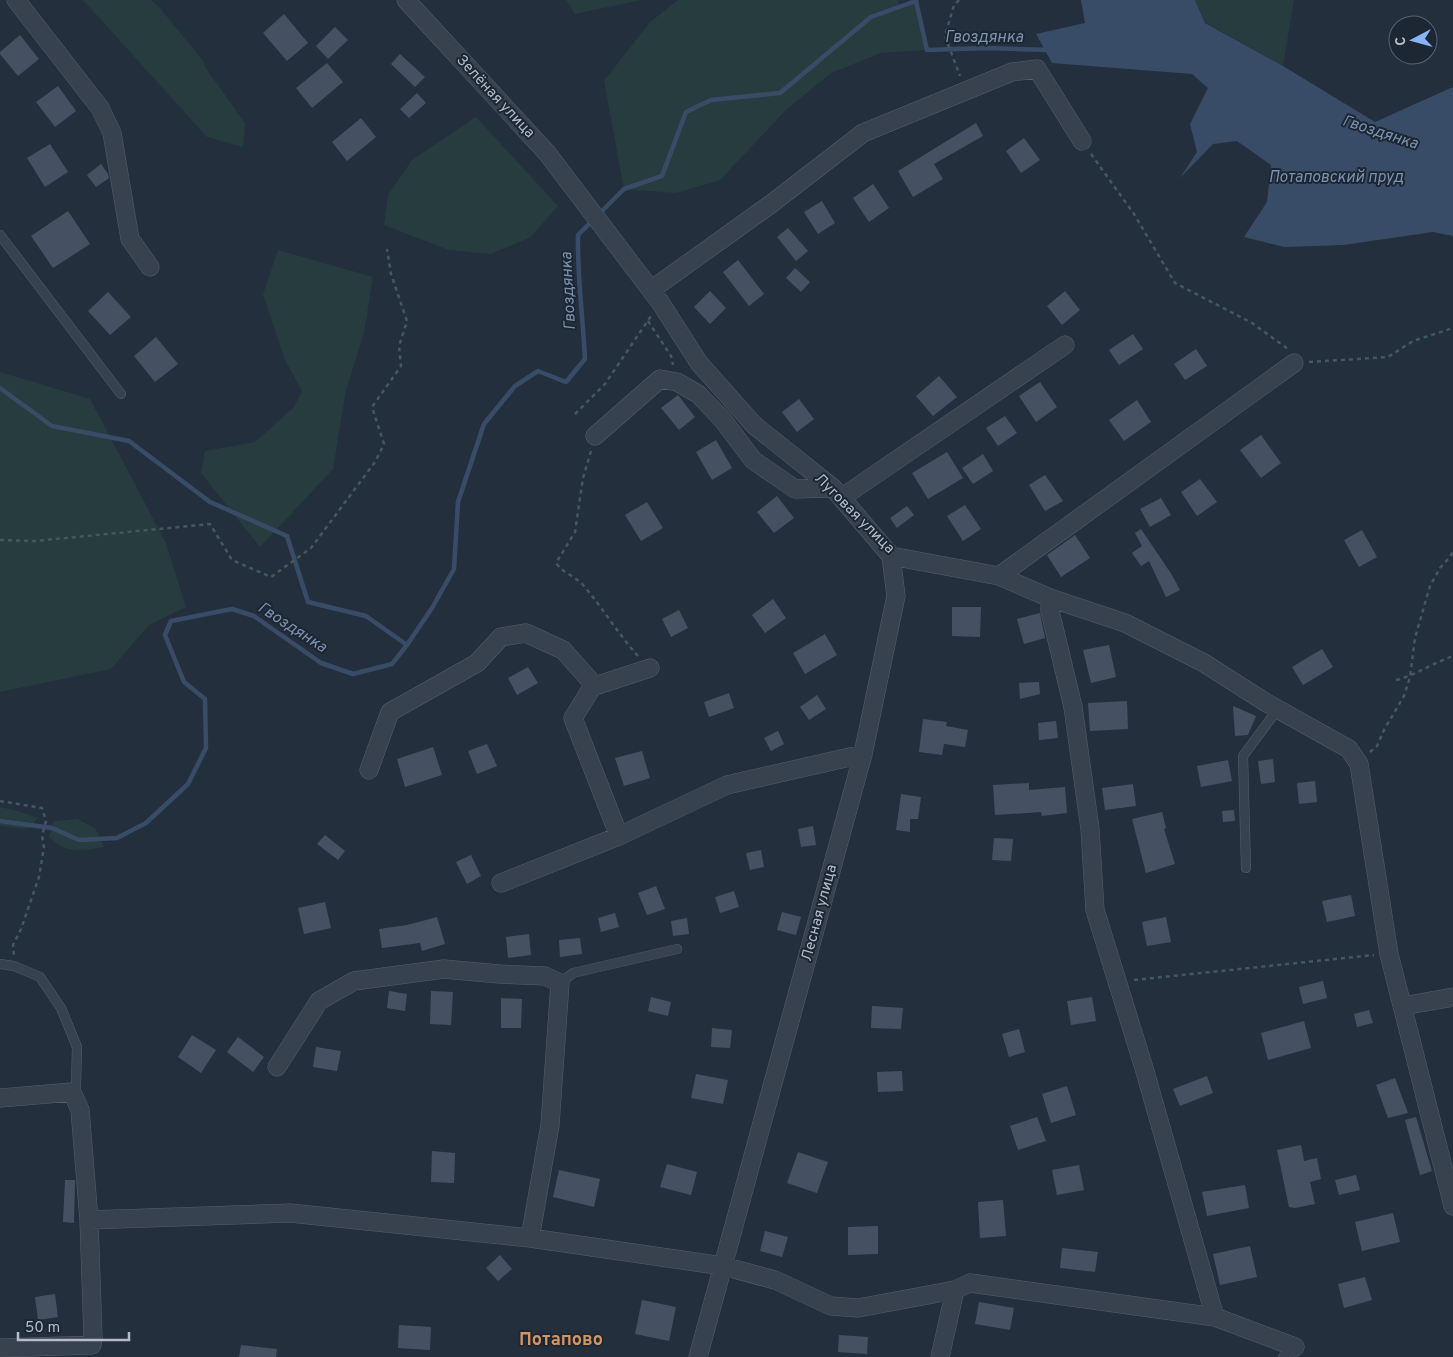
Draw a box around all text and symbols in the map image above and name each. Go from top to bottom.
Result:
north arrow [1388,15,1438,65]
water label: Гвоздянка [945,28,1024,48]
text: С [1393,36,1410,47]
street label: Зелёная улица [452,51,538,143]
water label: Гвоздянка [1340,111,1421,155]
water label: Потаповский пруд [1268,168,1404,188]
water label: Гвоздянка [557,251,581,331]
street label: Луговая улица [810,470,898,558]
water label: Гвоздянка [254,598,331,658]
street label: Лесная улица [798,863,842,963]
scale bar [18,1310,129,1342]
text: 50 m [25,1319,60,1338]
district label: Потапово [519,1329,603,1352]

